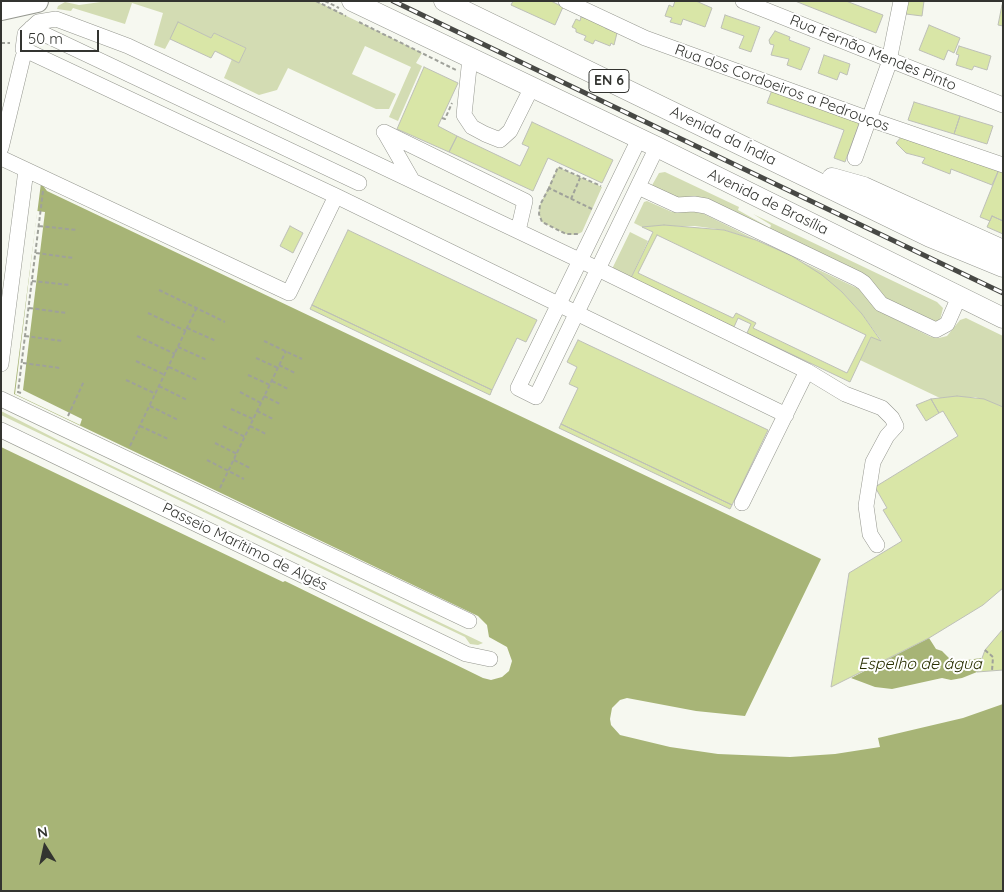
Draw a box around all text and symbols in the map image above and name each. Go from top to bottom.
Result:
street label: Rua Fernão Mendes Pinto [787,11,959,95]
scale bar [22,20,101,52]
text: 50 m [28,29,63,48]
street label: Rua dos Cordoeiros a Pedrouços [672,41,892,135]
road number: EN 6 [589,70,629,92]
street label: Avenida da Índia [667,103,779,169]
street label: Avenida de Brasília [705,165,831,239]
street label: Passeio Marítimo de Algés [159,499,331,595]
water label: Espelho de água [858,654,982,674]
north arrow [20,822,70,872]
text: N [36,822,49,842]

